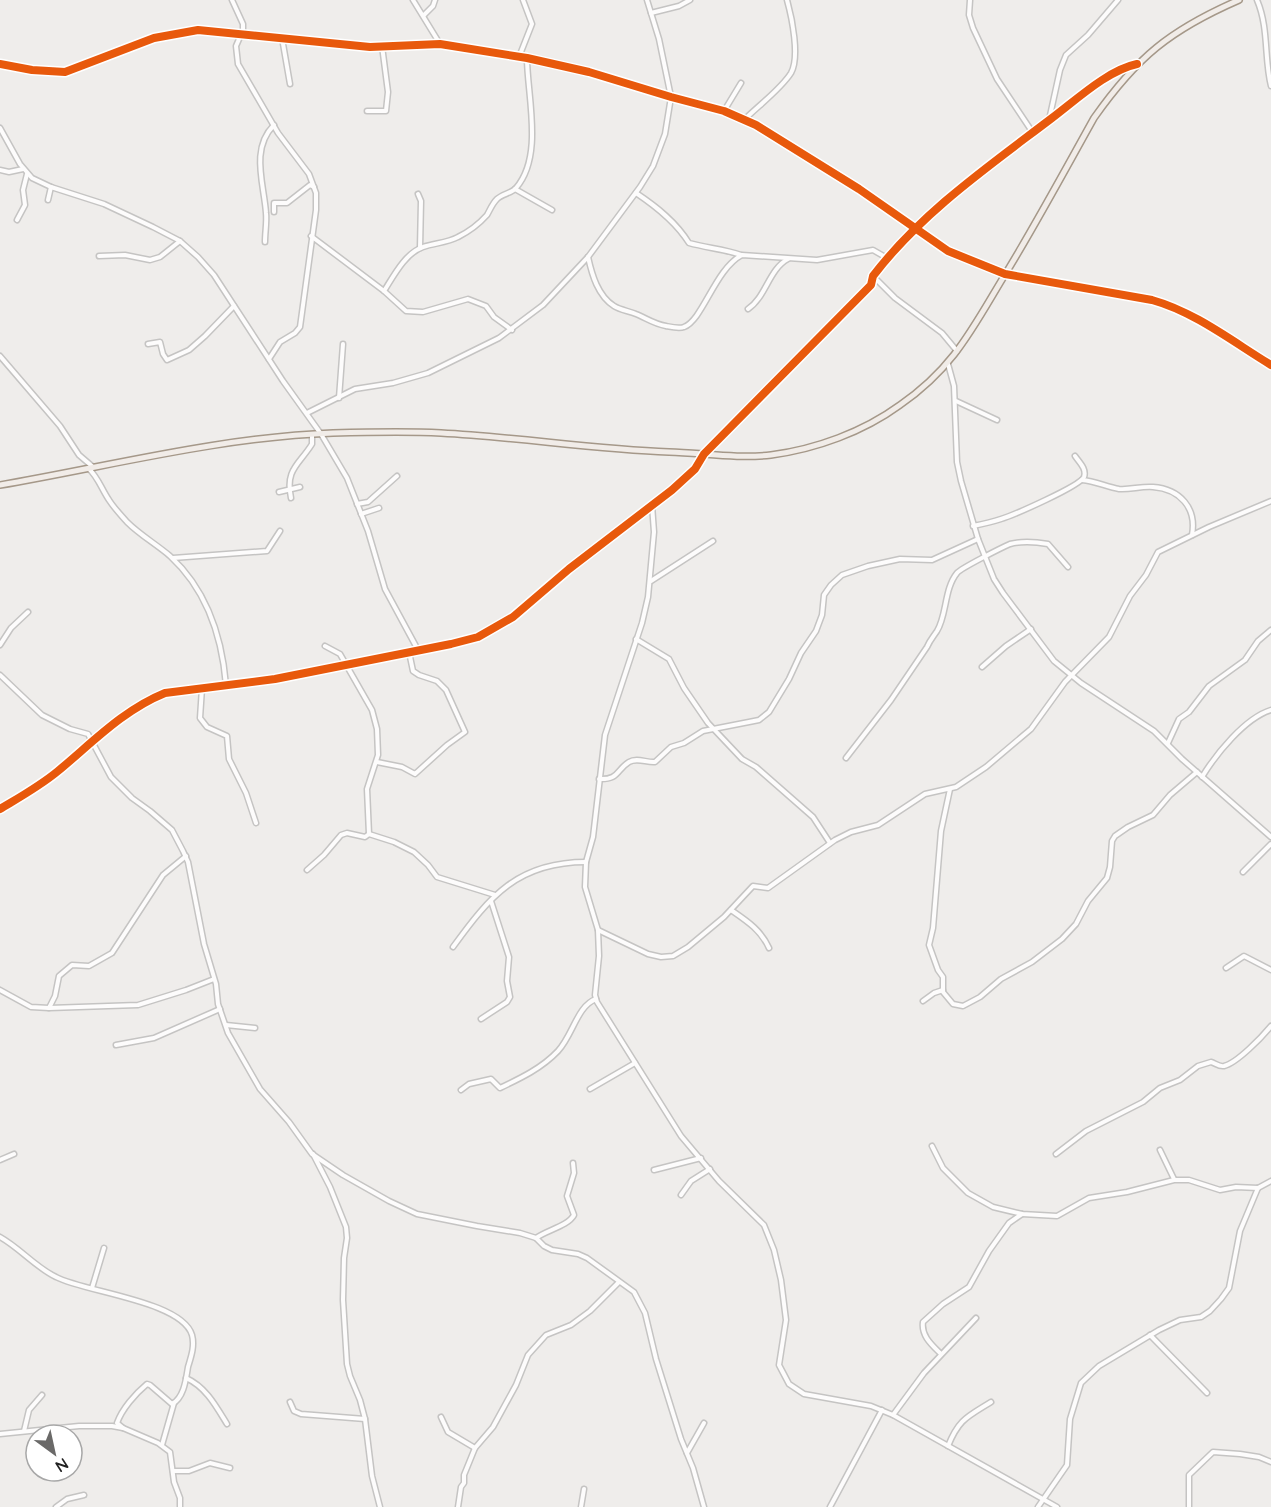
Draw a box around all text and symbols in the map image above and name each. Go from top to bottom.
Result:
north arrow [24,1423,84,1483]
text: N [52,1454,73,1477]

